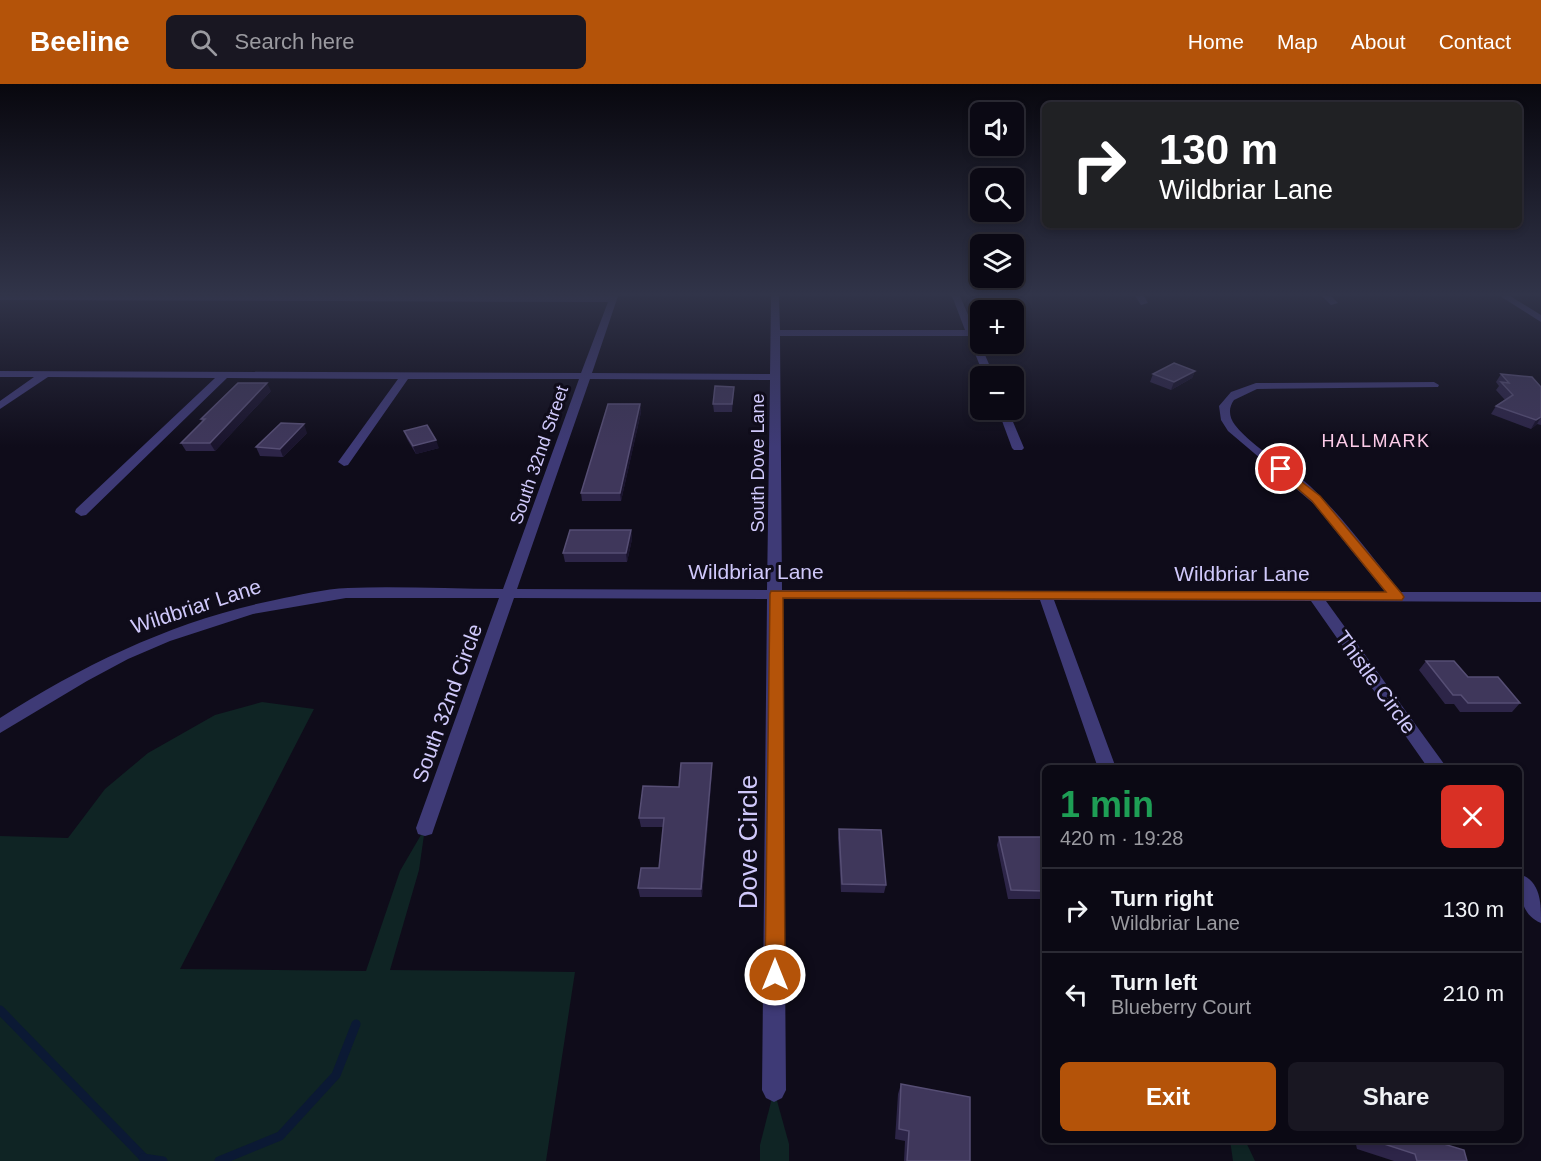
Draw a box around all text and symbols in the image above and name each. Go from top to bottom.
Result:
search box [166,15,586,69]
text: Beeline [30,26,130,57]
icon: search [187,26,220,59]
text: Search here [235,29,354,54]
text: Home [1188,30,1244,53]
text: Map [1277,30,1318,53]
text: About [1351,30,1406,53]
text: Contact [1439,30,1511,53]
map controls [970,102,1024,420]
button: sound [970,102,1024,156]
icon: right [1060,126,1138,204]
text: 130 m [1159,126,1278,173]
button: search [970,168,1024,222]
text: Wildbriar Lane [1159,175,1333,205]
button: layers [970,234,1024,288]
button: + [970,300,1024,354]
button: − [970,366,1024,420]
street label: South 32nd Street [506,383,572,527]
street label: South Dove Lane [748,393,768,533]
district label: HALLMARK [1321,431,1431,451]
pin [1255,443,1306,494]
icon: arrive [1264,452,1297,485]
street label: Wildbriar Lane [688,560,824,583]
street label: Wildbriar Lane [1174,562,1310,585]
street label: Wildbriar Lane [128,574,264,638]
street label: South 32nd Circle [408,621,486,785]
street label: Thistle Circle [1331,626,1421,738]
street label: Dove Circle [733,775,763,909]
text: 1 min [1060,784,1154,825]
button: close [1441,785,1504,848]
text: 420 m · 19:28 [1060,827,1183,849]
text: Turn right [1111,886,1213,911]
icon: right [1060,894,1093,927]
text: 130 m [1443,897,1504,922]
text: Wildbriar Lane [1111,912,1240,934]
position arrow [743,943,807,1007]
text: Turn left [1111,970,1197,995]
icon: left [1060,978,1093,1011]
text: 210 m [1443,981,1504,1006]
text: Blueberry Court [1111,996,1251,1018]
button: Exit [1060,1062,1276,1131]
button: Share [1288,1062,1504,1131]

